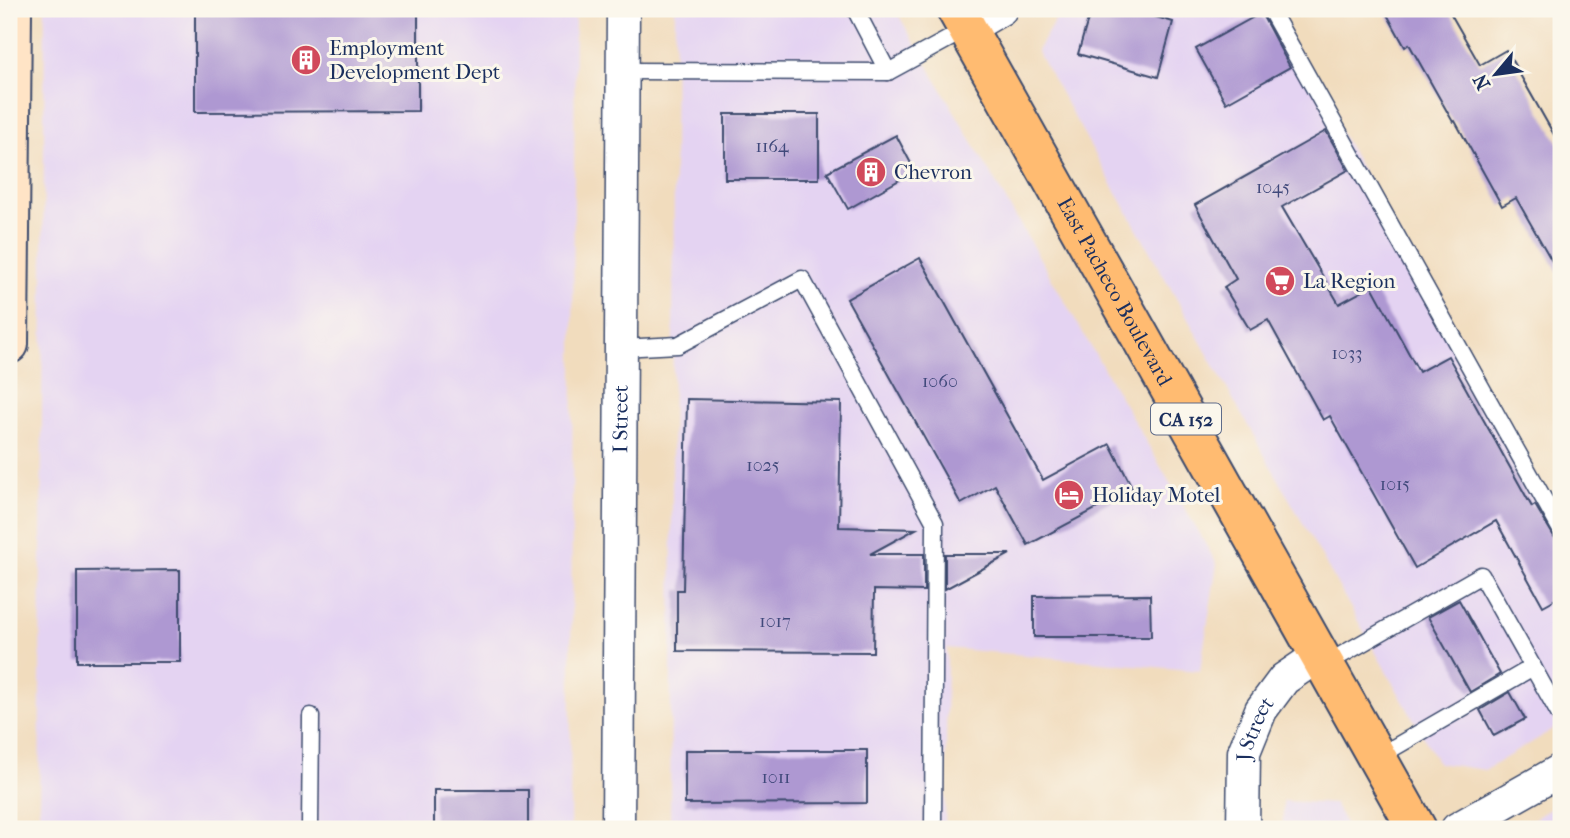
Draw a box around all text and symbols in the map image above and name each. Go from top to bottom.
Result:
place label: Employment Development Dept [329,36,501,84]
north arrow [1462,38,1532,108]
building icon: Employment Development Dept [289,43,323,77]
text: N [1469,70,1495,93]
house number: 1164 [755,136,789,157]
building icon: Chevron [854,155,888,189]
place label: Chevron [894,160,972,184]
house number: 1045 [1256,177,1290,198]
street label: East Pacheco Boulevard [1052,193,1178,390]
supermarket icon: La Region [1263,264,1297,298]
place label: La Region [1303,269,1395,293]
house number: 1033 [1331,343,1363,364]
house number: 1060 [922,371,958,392]
street label: I Street [608,384,633,453]
road number: CA 152 [1151,404,1221,434]
house number: 1025 [746,455,780,476]
house number: 1015 [1380,474,1410,495]
hotel icon: Holiday Motel [1052,478,1086,512]
place label: Holiday Motel [1092,483,1220,507]
house number: 1017 [759,611,791,632]
street label: J Street [1232,692,1279,763]
house number: 1011 [762,767,791,788]

